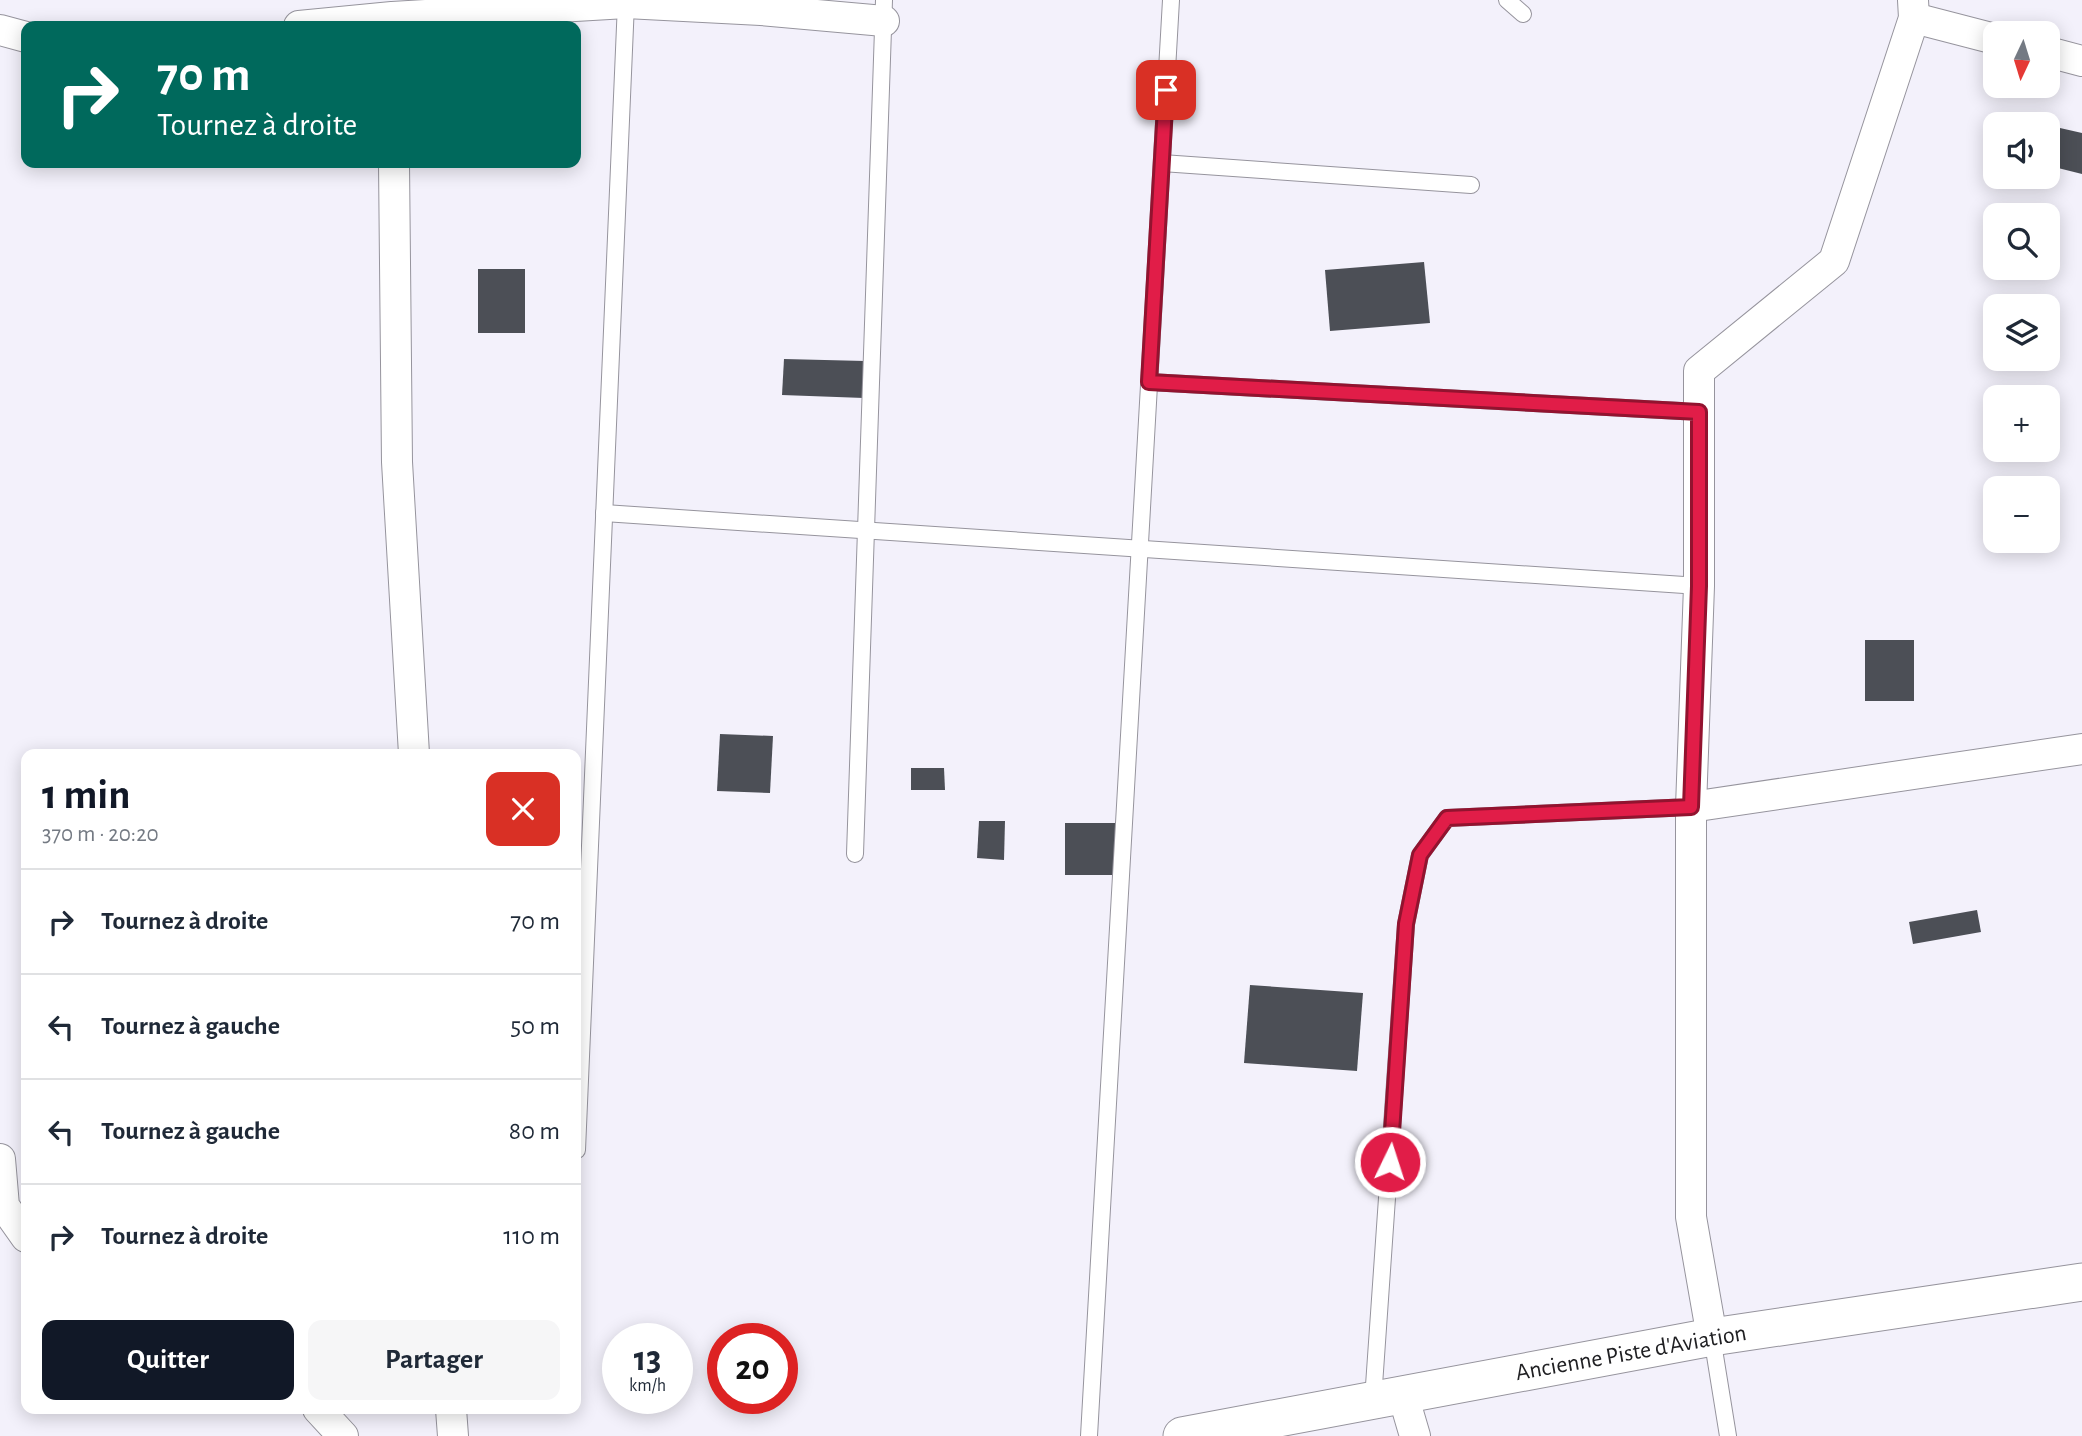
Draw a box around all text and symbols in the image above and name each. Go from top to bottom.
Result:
north arrow [1983,21,2060,98]
map controls [1983,21,2060,553]
icon: right [42,49,133,140]
text: 70 m [157,51,251,100]
pin [1136,60,1196,120]
icon: arrive [1147,71,1185,109]
text: Tournez à droite [157,109,357,141]
button: sound [1983,112,2060,189]
button: search [1983,203,2060,280]
button: layers [1983,294,2060,371]
button: + [1983,385,2060,462]
button: − [1983,476,2060,553]
button: close [486,772,560,846]
text: 1 min [42,774,131,816]
text: 370 m · 20:20 [42,823,159,846]
icon: right [42,903,80,941]
text: Tournez à droite [101,908,268,934]
text: 70 m [510,908,560,934]
icon: left [42,1008,80,1046]
text: Tournez à gauche [101,1013,280,1039]
text: 50 m [510,1013,560,1039]
icon: left [42,1113,80,1151]
text: Tournez à gauche [101,1118,280,1144]
text: 80 m [509,1118,560,1144]
position arrow [1353,1125,1427,1199]
icon: right [42,1218,80,1256]
text: Tournez à droite [101,1223,268,1249]
text: 110 m [503,1223,560,1249]
button: Quitter [42,1320,294,1400]
button: Partager [308,1320,560,1400]
street label: Ancienne Piste d'Aviation [1514,1321,1748,1385]
speed limit sign: 20 [707,1323,798,1414]
text: 13 [634,1342,661,1377]
text: km/h [629,1377,666,1395]

